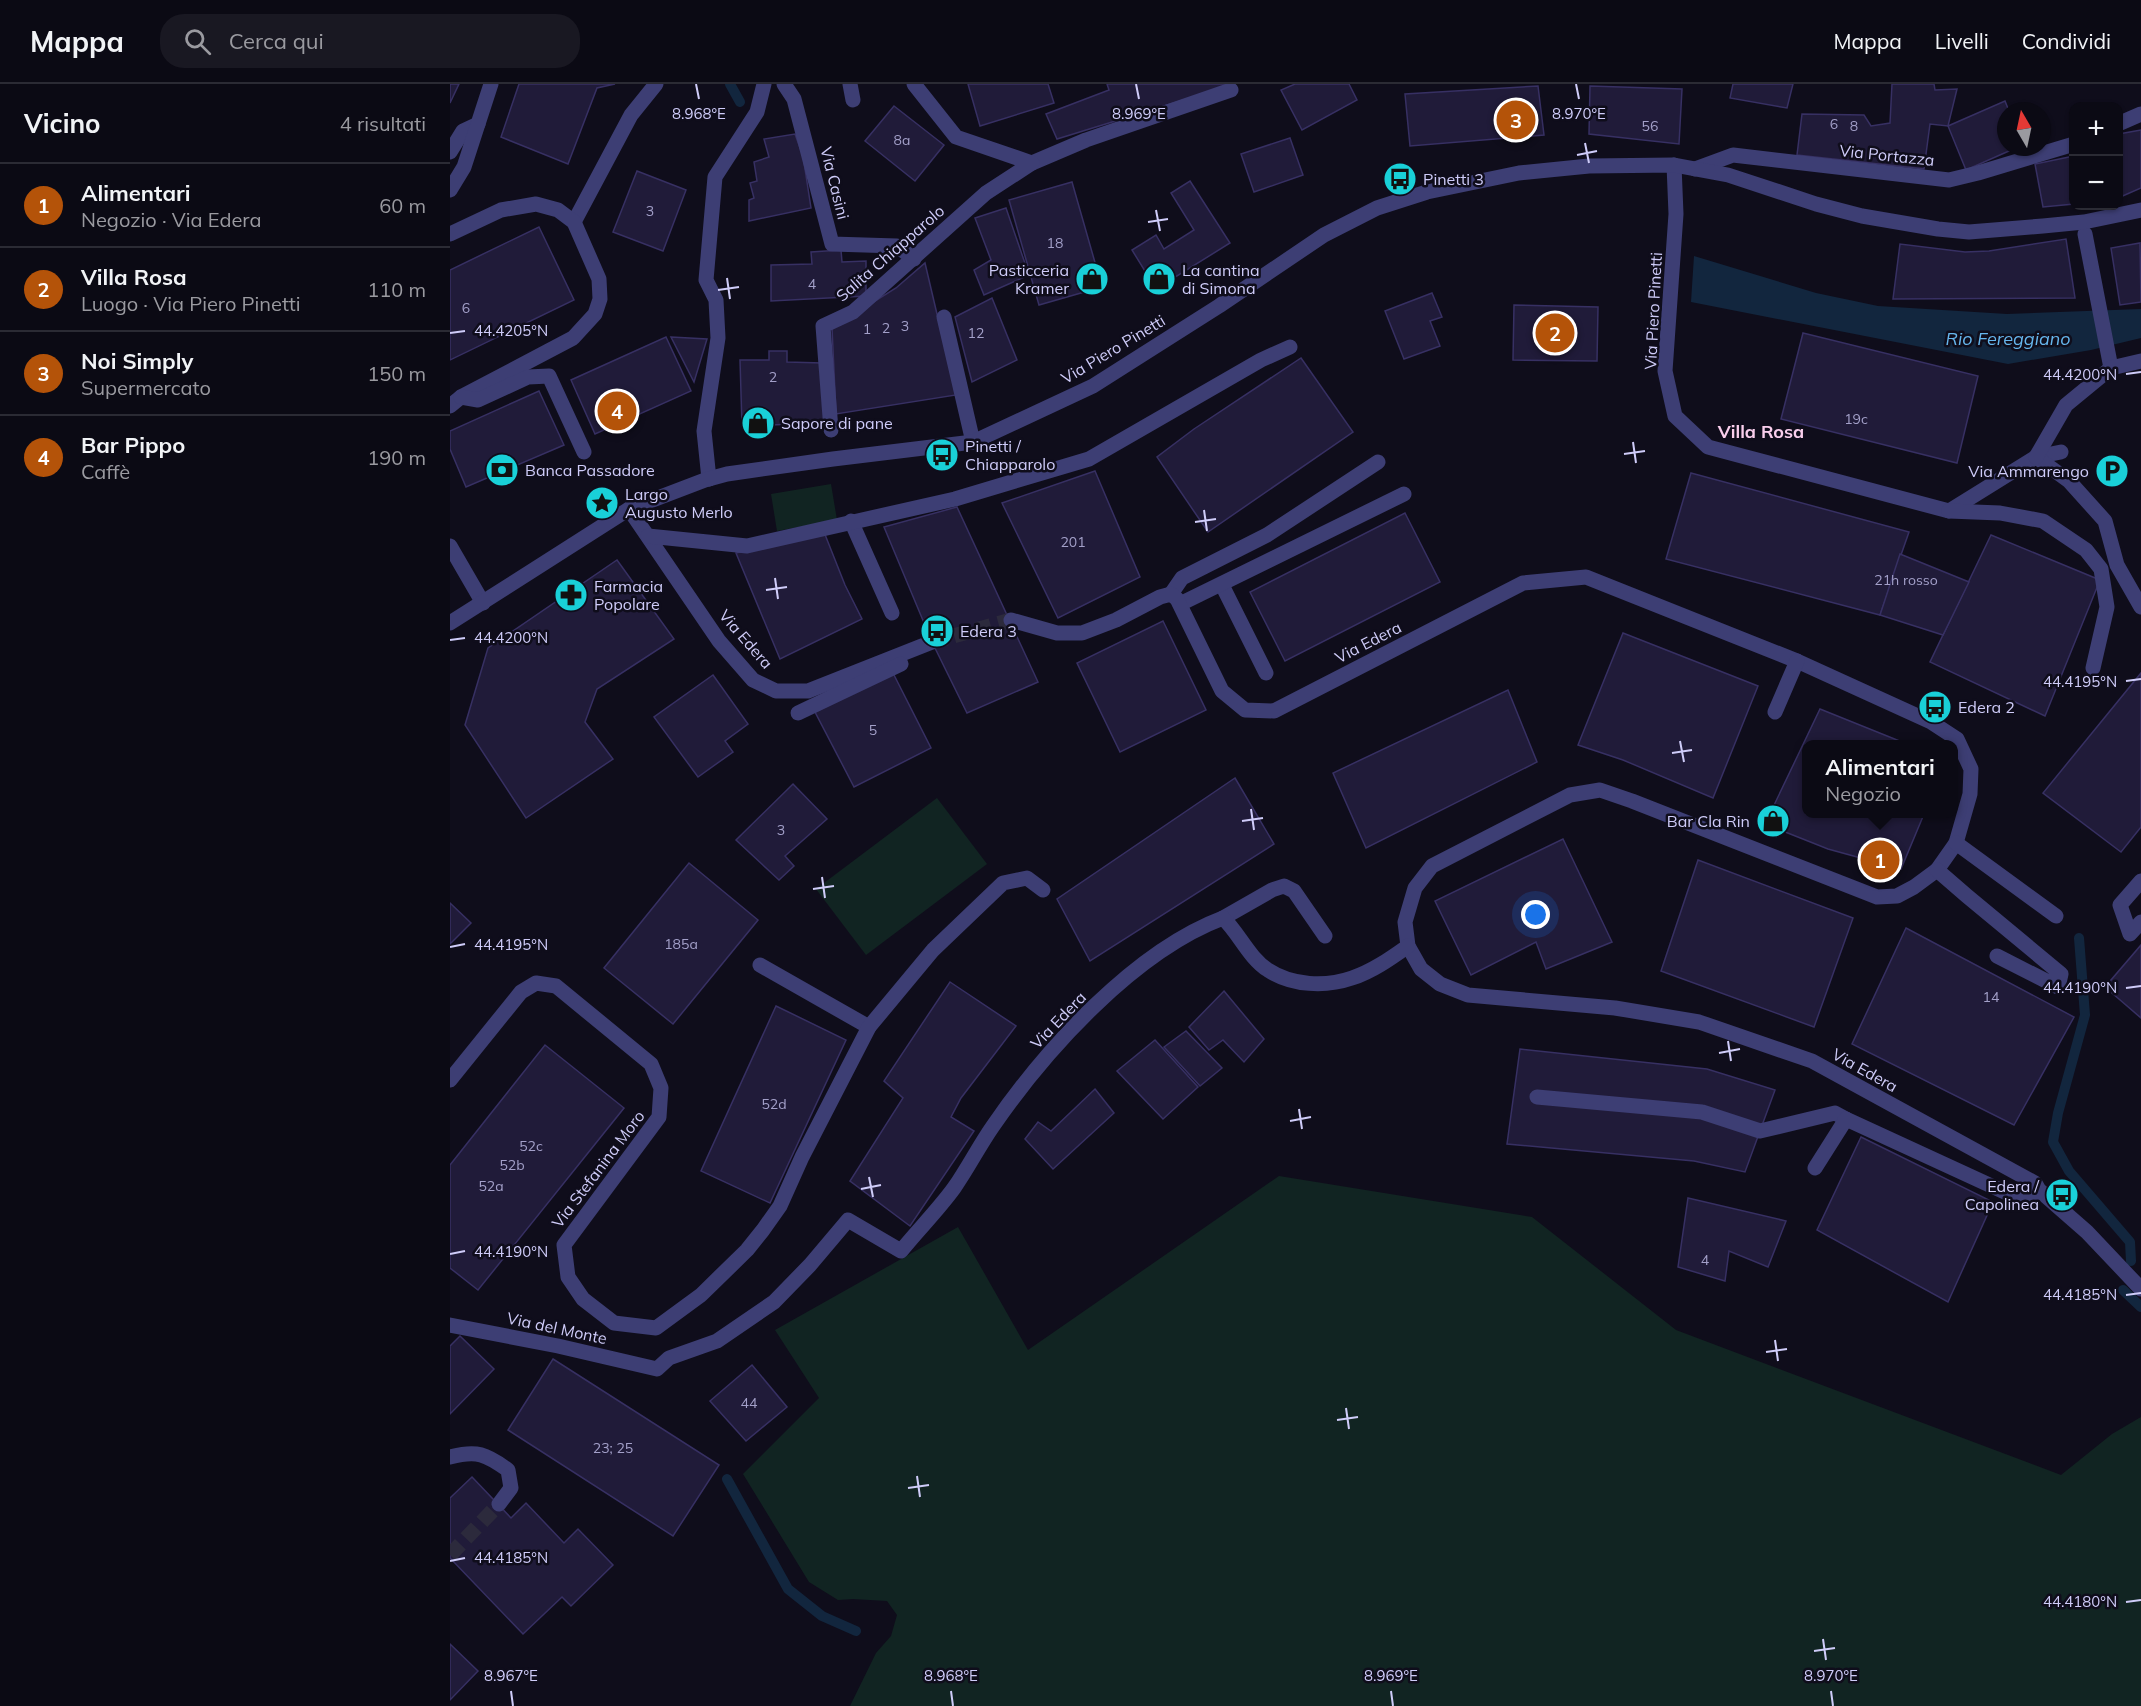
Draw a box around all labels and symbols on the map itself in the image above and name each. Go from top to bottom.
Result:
pin: 3 [1496,98,1536,142]
north arrow [1997,102,2051,156]
text: 8.968°E [672,104,726,123]
text: 8.969°E [1112,104,1166,123]
text: 8.970°E [1552,104,1606,123]
house number: 6 [1830,115,1838,133]
house number: 56 [1642,117,1658,135]
house number: 8 [1850,117,1858,135]
house number: 8a [894,131,910,149]
street label: Via Portazza [1838,140,1936,170]
street label: Via Casini [816,145,854,221]
bus stop icon: Pinetti 3 [1382,161,1418,197]
place label: Pinetti 3 [1423,169,1484,189]
street label: Salita Chiapparolo [832,201,948,305]
house number: 3 [646,202,654,220]
house number: 18 [1047,234,1063,252]
street label: Via Piero Pinetti [1640,252,1666,370]
place label: Pasticceria Kramer [989,260,1069,298]
place label: La cantina di Simona [1182,260,1260,298]
shop icon: Pasticceria Kramer [1074,261,1110,297]
shop icon: La cantina di Simona [1141,261,1177,297]
house number: 4 [808,275,817,293]
house number: 6 [462,299,470,317]
street label: Via Piero Pinetti [1057,310,1169,388]
pin: 2 [1536,310,1574,356]
house number: 3 [901,317,909,335]
house number: 2 [882,319,890,337]
house number: 1 [863,320,871,338]
text: 44.4205°N [474,321,548,340]
house number: 12 [968,324,984,342]
water label: Rio Fereggiano [1945,327,2071,350]
text: 44.4200°N [2043,365,2117,384]
house number: 2 [769,368,777,386]
pin: 4 [598,388,636,434]
shop icon: Sapore di pane [740,405,776,441]
house number: 19c [1844,410,1868,428]
place label: Sapore di pane [781,413,893,433]
district label: Villa Rosa [1717,420,1804,443]
place label: Pinetti / Chiapparolo [965,436,1055,474]
bus stop icon: Pinetti / Chiapparolo [924,437,960,473]
bank icon: Banca Passadore [484,452,520,488]
parking icon: Via Ammarengo [2094,453,2130,489]
place label: Banca Passadore [525,460,655,480]
place label: Via Ammarengo [1968,461,2089,481]
place label: Largo Augusto Merlo [625,484,733,522]
place icon: Largo Augusto Merlo [584,485,620,521]
house number: 201 [1060,533,1086,551]
house number: 21h rosso [1874,571,1938,589]
place label: Farmacia Popolare [594,576,663,614]
pharmacy icon: Farmacia Popolare [553,577,589,613]
street label: Via Edera [715,605,777,673]
bus stop icon: Edera 3 [919,613,955,649]
street label: Via Edera [1332,617,1404,667]
place label: Edera 3 [960,621,1017,641]
text: 44.4200°N [474,628,548,647]
text: 44.4195°N [2043,672,2117,691]
bus stop icon: Edera 2 [1917,689,1953,725]
place label: Edera 2 [1958,697,2015,717]
house number: 5 [869,721,877,739]
shop icon: Bar Cla Rin [1755,803,1791,839]
place label: Bar Cla Rin [1667,811,1750,831]
house number: 3 [777,821,785,839]
pin: 1 [1860,838,1900,882]
your location [1521,900,1550,929]
text: 44.4195°N [474,935,548,954]
house number: 185a [664,935,698,953]
text: 44.4190°N [2043,978,2117,997]
street label: Via Edera [1026,987,1090,1053]
house number: 14 [1983,988,2000,1006]
street label: Via Edera [1829,1044,1901,1096]
house number: 52d [761,1095,787,1113]
street label: Via Stefanina Moro [547,1106,649,1232]
house number: 52c [519,1137,543,1155]
house number: 52b [499,1156,525,1174]
place label: Edera / Capolinea [1965,1176,2039,1214]
house number: 52a [478,1177,504,1195]
bus stop icon: Edera / Capolinea [2044,1177,2080,1213]
text: 44.4190°N [474,1242,548,1261]
house number: 4 [1701,1251,1710,1269]
text: 44.4185°N [2043,1285,2117,1304]
street label: Via del Monte [505,1308,609,1348]
house number: 44 [741,1394,758,1412]
house number: 23; 25 [593,1439,633,1457]
text: 44.4185°N [474,1548,548,1567]
text: 44.4180°N [2043,1592,2117,1611]
text: 8.967°E [484,1666,538,1685]
text: 8.968°E [924,1666,978,1685]
text: 8.969°E [1364,1666,1418,1685]
text: 8.970°E [1804,1666,1858,1685]

